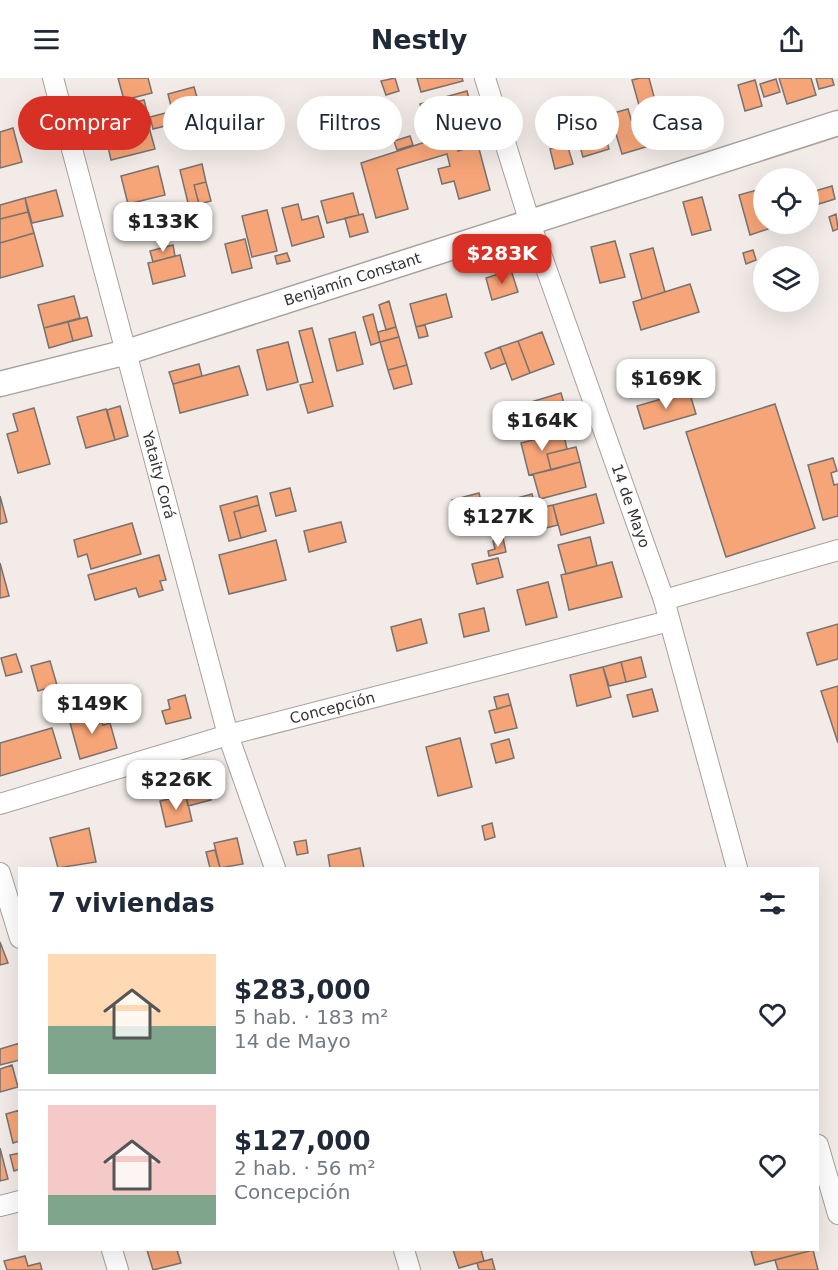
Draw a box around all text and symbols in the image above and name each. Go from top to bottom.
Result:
icon: menu [30,23,63,56]
icon: share [775,23,808,56]
text: Nestly [371,24,467,55]
chip: Comprar [18,96,151,150]
chip: Alquilar [163,96,285,150]
chip: Filtros [297,96,402,150]
chip: Nuevo [414,96,523,150]
chip: Piso [535,96,619,150]
chip: Casa [631,96,724,150]
map controls [753,168,819,312]
button: locate [753,168,819,234]
pin: $133K [121,202,205,253]
text: $133K [127,209,199,233]
pin: $283K [460,234,544,285]
text: $283K [466,241,538,265]
button: layers [753,246,819,312]
street label: Benjamín Constant [282,249,424,310]
pin: $169K [624,359,708,410]
text: $169K [630,366,702,390]
pin: $164K [500,401,584,452]
text: $164K [506,408,578,432]
street label: Yataity Corá [138,428,179,521]
street label: 14 de Mayo [607,462,654,550]
pin: $127K [456,497,540,548]
text: $127K [462,504,534,528]
pin: $149K [50,684,134,735]
street label: Concepción [288,688,377,728]
text: $149K [56,691,128,715]
pin: $226K [134,760,218,811]
text: $226K [140,767,212,791]
icon: filters [756,887,789,920]
text: 7 viviendas [48,888,215,918]
text: $283,000 [234,975,371,1005]
icon: home [96,978,168,1050]
icon: heart [756,998,789,1031]
text: 5 hab. · 183 m² [234,1005,388,1029]
text: 14 de Mayo [234,1029,351,1053]
text: $127,000 [234,1126,371,1156]
icon: home [96,1129,168,1201]
icon: heart [756,1149,789,1182]
text: 2 hab. · 56 m² [234,1156,375,1180]
text: Concepción [234,1180,350,1204]

